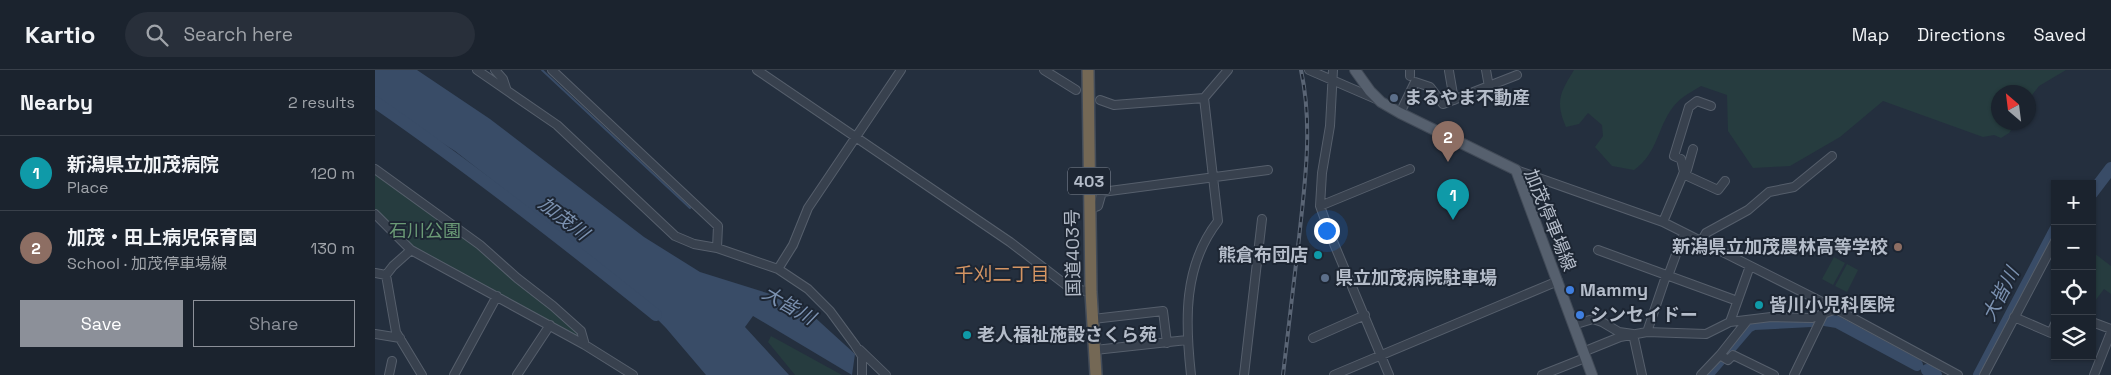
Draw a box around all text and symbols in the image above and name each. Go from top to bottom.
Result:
search box [125,12,475,57]
text: Kartio [25,19,95,50]
icon: search [143,21,171,49]
text: Search here [183,22,293,47]
text: Map [1852,23,1889,46]
text: Directions [1917,23,2006,46]
text: Saved [2034,23,2086,46]
north arrow [1991,85,2036,130]
place label: まるやま不動産 [1404,86,1530,109]
text: Nearby [20,89,93,116]
text: 2 results [288,92,355,113]
marker: まるやま不動産 [1388,92,1400,104]
pin: 2 [1432,121,1464,162]
text: 新潟県立加茂病院 [67,152,219,177]
text: 1 [32,163,40,184]
text: 120 m [311,163,355,184]
street label: 加茂停車場線 [1520,165,1581,274]
road number: 403 [1068,168,1110,194]
text: Place [67,177,109,198]
pin: 1 [1437,179,1469,220]
map controls [2051,180,2096,360]
button: + [2051,180,2096,225]
water label: 加茂川 [534,191,595,247]
street label: 国道403号 [1060,209,1085,297]
your location [1314,218,1340,244]
park label: 石川公園 [389,219,461,242]
text: 加茂・田上病児保育園 [67,225,257,250]
button: − [2051,225,2096,270]
place label: 新潟県立加茂農林高等学校 [1672,235,1888,258]
text: 2 [31,238,41,259]
text: 130 m [311,238,355,259]
marker: 新潟県立加茂農林高等学校 [1892,241,1904,253]
place label: 熊倉布団店 [1218,243,1308,266]
marker: 熊倉布団店 [1312,249,1324,261]
text: School · 加茂停車場線 [67,253,227,274]
water label: 大皆川 [1976,261,2025,325]
district label: 千刈二丁目 [954,262,1050,287]
place label: 県立加茂病院駐車場 [1335,266,1497,289]
button: locate [2051,270,2096,315]
marker: 県立加茂病院駐車場 [1319,272,1331,284]
place label: Mammy [1580,278,1648,301]
water label: 大皆川 [758,280,821,332]
marker: Mammy [1564,284,1576,296]
place label: 皆川小児科医院 [1769,293,1895,316]
marker: 皆川小児科医院 [1753,299,1765,311]
button: Save [20,300,183,347]
button: Share [193,300,355,347]
place label: シンセイドー [1590,303,1698,326]
marker: シンセイドー [1574,309,1586,321]
button: layers [2051,315,2096,360]
place label: 老人福祉施設さくら苑 [977,323,1157,346]
marker: 老人福祉施設さくら苑 [961,329,973,341]

